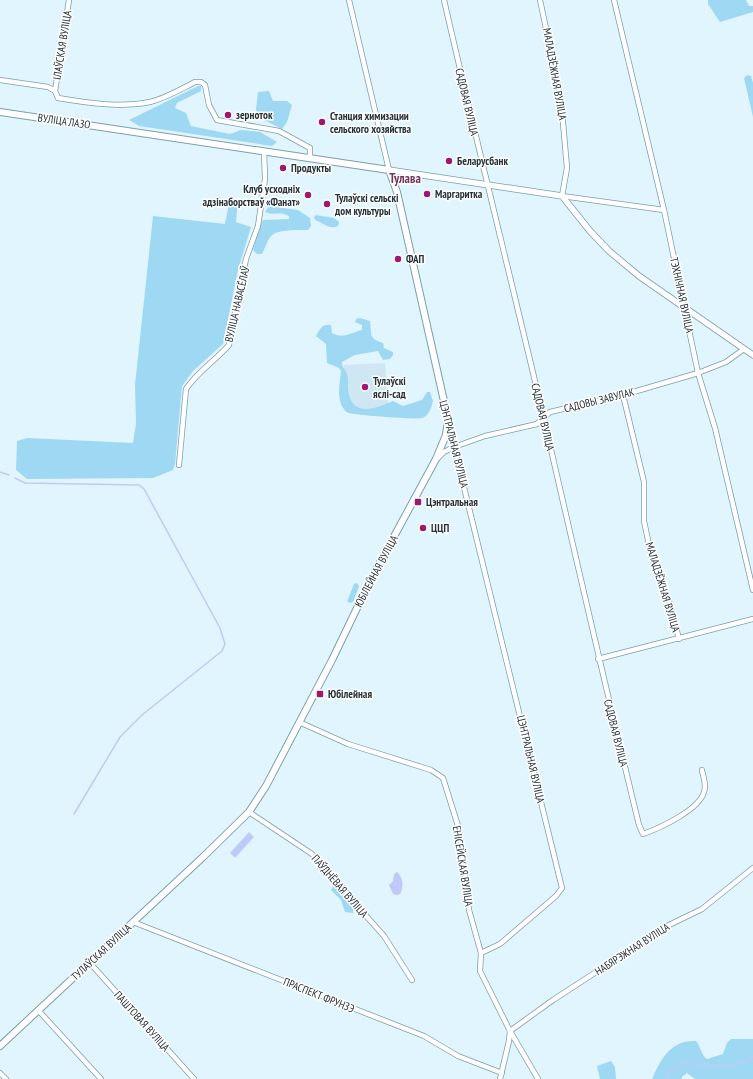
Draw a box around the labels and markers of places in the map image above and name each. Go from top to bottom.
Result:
place label: зерноток [236,108,273,122]
place label: Станция химизации сельского хозяйства [330,109,412,136]
marker: зерноток [223,110,233,120]
marker: Станция химизации сельского хозяйства [317,117,327,127]
place label: Беларусбанк [457,154,509,168]
marker: Беларусбанк [444,156,454,166]
place label: Продукты [291,161,332,175]
marker: Продукты [278,163,288,173]
place label: Клуб усходніх адзінаборстваў «Фанат» [203,182,301,209]
place label: Маргаритка [435,187,483,201]
marker: Маргаритка [422,189,432,199]
marker: Клуб усходніх адзінаборстваў «Фанат» [303,190,313,200]
place label: Тулаўскі сельскі дом культуры [334,191,399,218]
marker: Тулаўскі сельскі дом культуры [322,199,332,209]
place label: ФАП [406,252,425,266]
marker: ФАП [393,254,403,264]
place label: Тулаўскі яслі-сад [373,374,407,401]
marker: Тулаўскі яслі-сад [360,382,370,392]
place label: Цэнтральная [426,495,478,509]
marker: Цэнтральная [413,497,423,507]
place label: ЦЦП [431,521,449,535]
marker: ЦЦП [418,523,428,533]
place label: Юбілейная [328,687,372,701]
marker: Юбілейная [315,689,325,699]

